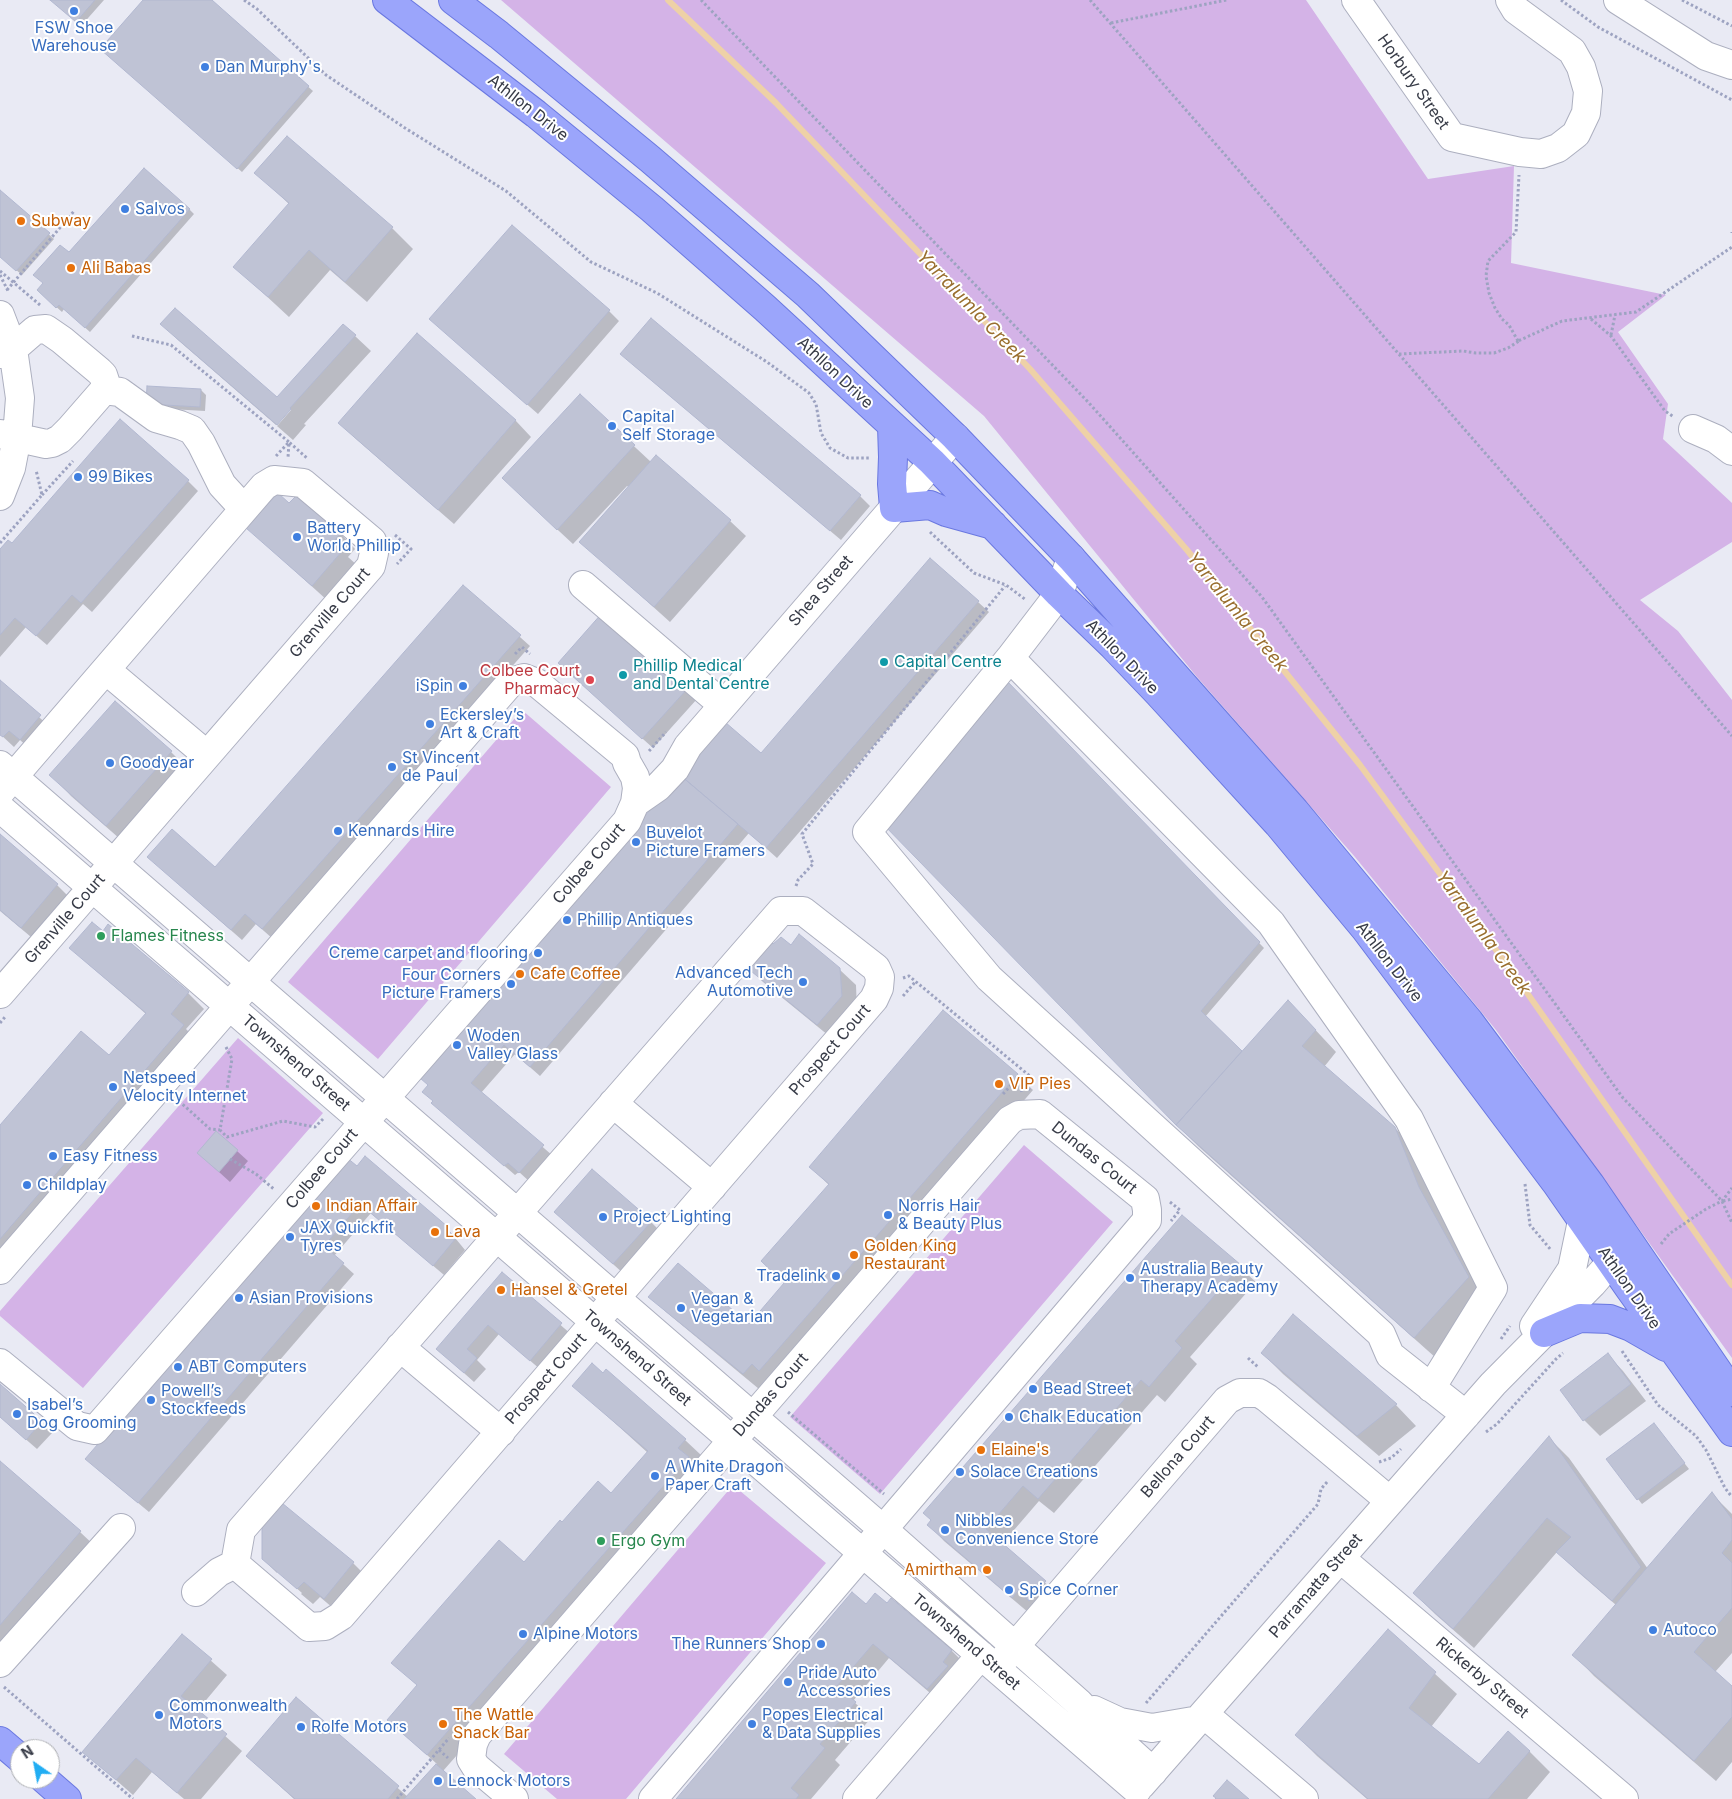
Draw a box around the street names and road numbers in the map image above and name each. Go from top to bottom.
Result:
street label: Horbury Street [1373,31,1453,133]
street label: Athllon Drive [484,71,572,145]
street label: Athllon Drive [793,333,877,413]
street label: Shea Street [785,552,857,630]
street label: Grenville Court [286,564,374,662]
street label: Athllon Drive [1082,616,1162,698]
street label: Colbee Court [549,820,629,908]
street label: Grenville Court [21,870,109,968]
street label: Athllon Drive [1352,918,1426,1006]
street label: Prospect Court [785,1001,875,1099]
street label: Townshend Street [238,1011,354,1115]
street label: Dundas Court [1047,1118,1141,1198]
street label: Colbee Court [282,1125,362,1213]
street label: Athllon Drive [1593,1243,1665,1333]
street label: Townshend Street [579,1306,695,1410]
street label: Prospect Court [501,1330,591,1428]
street label: Dundas Court [729,1349,813,1441]
street label: Bellona Court [1137,1412,1219,1502]
street label: Parramatta Street [1265,1530,1367,1642]
street label: Townshend Street [908,1590,1024,1694]
street label: Rickerby Street [1432,1634,1532,1722]

